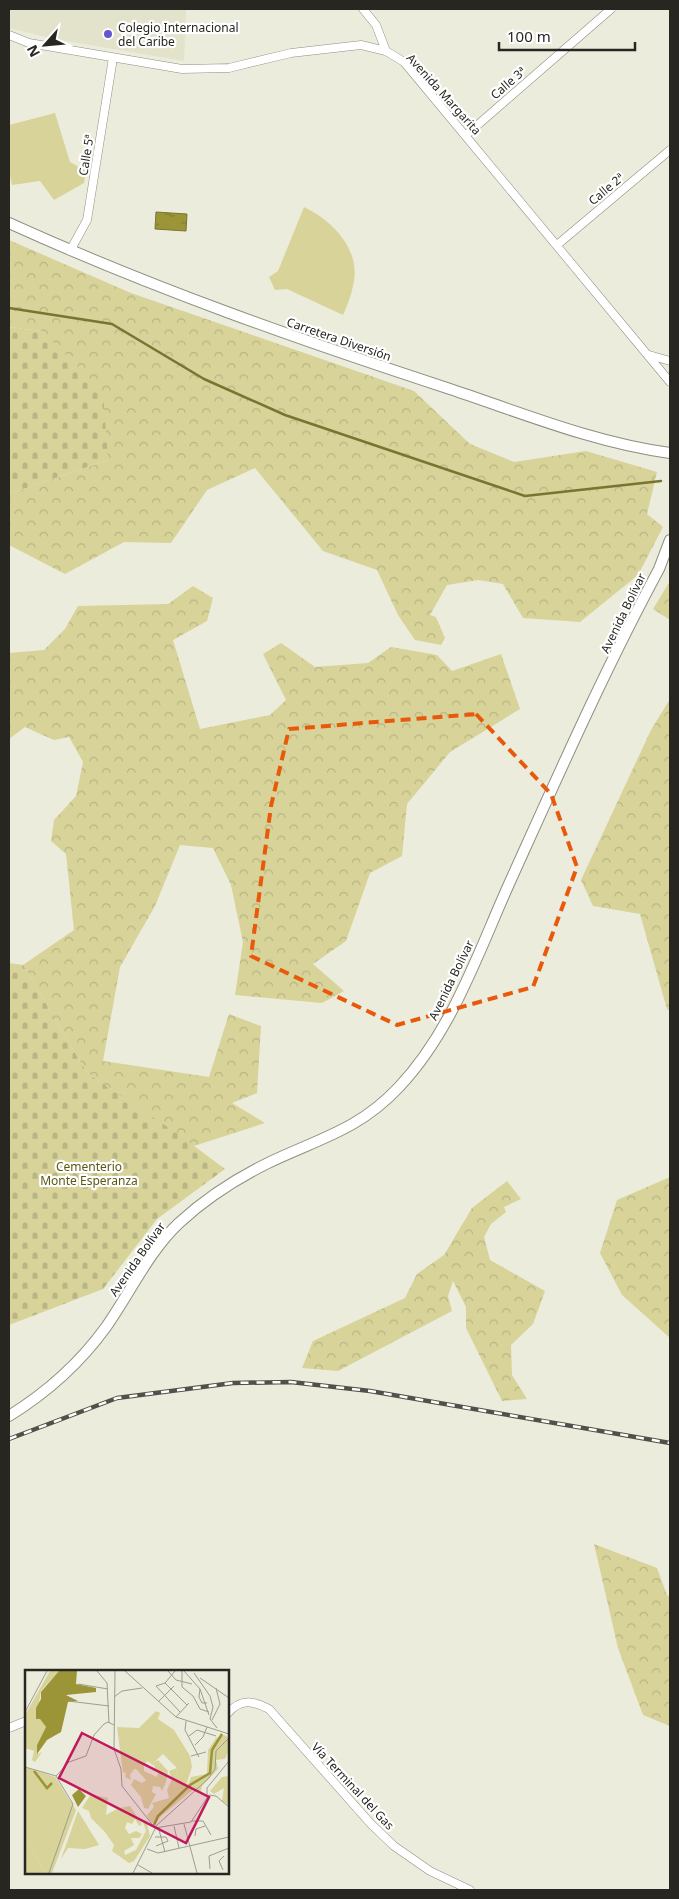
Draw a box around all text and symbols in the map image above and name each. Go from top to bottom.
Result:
place label: Colegio Internacional del Caribe [118,19,239,50]
north arrow [20,20,70,70]
scale bar [499,20,635,52]
text: 100 m [507,26,551,46]
marker: Colegio Internacional del Caribe [102,28,114,40]
text: N [22,42,44,61]
street label: Avenida Margarita [403,50,485,138]
street label: Calle 3ª [487,63,529,103]
street label: Calle 5ª [74,133,98,177]
street label: Calle 2ª [585,169,627,209]
street label: Carretera Diversión [284,313,394,365]
street label: Avenida Bolívar [596,570,650,656]
street label: Avenida Bolívar [424,937,478,1023]
park label: Cementerio Monte Esperanza [40,1158,138,1189]
street label: Avenida Bolívar [105,1218,169,1300]
inset map [25,1670,229,1874]
street label: Vía Terminal del Gas [308,1739,398,1834]

